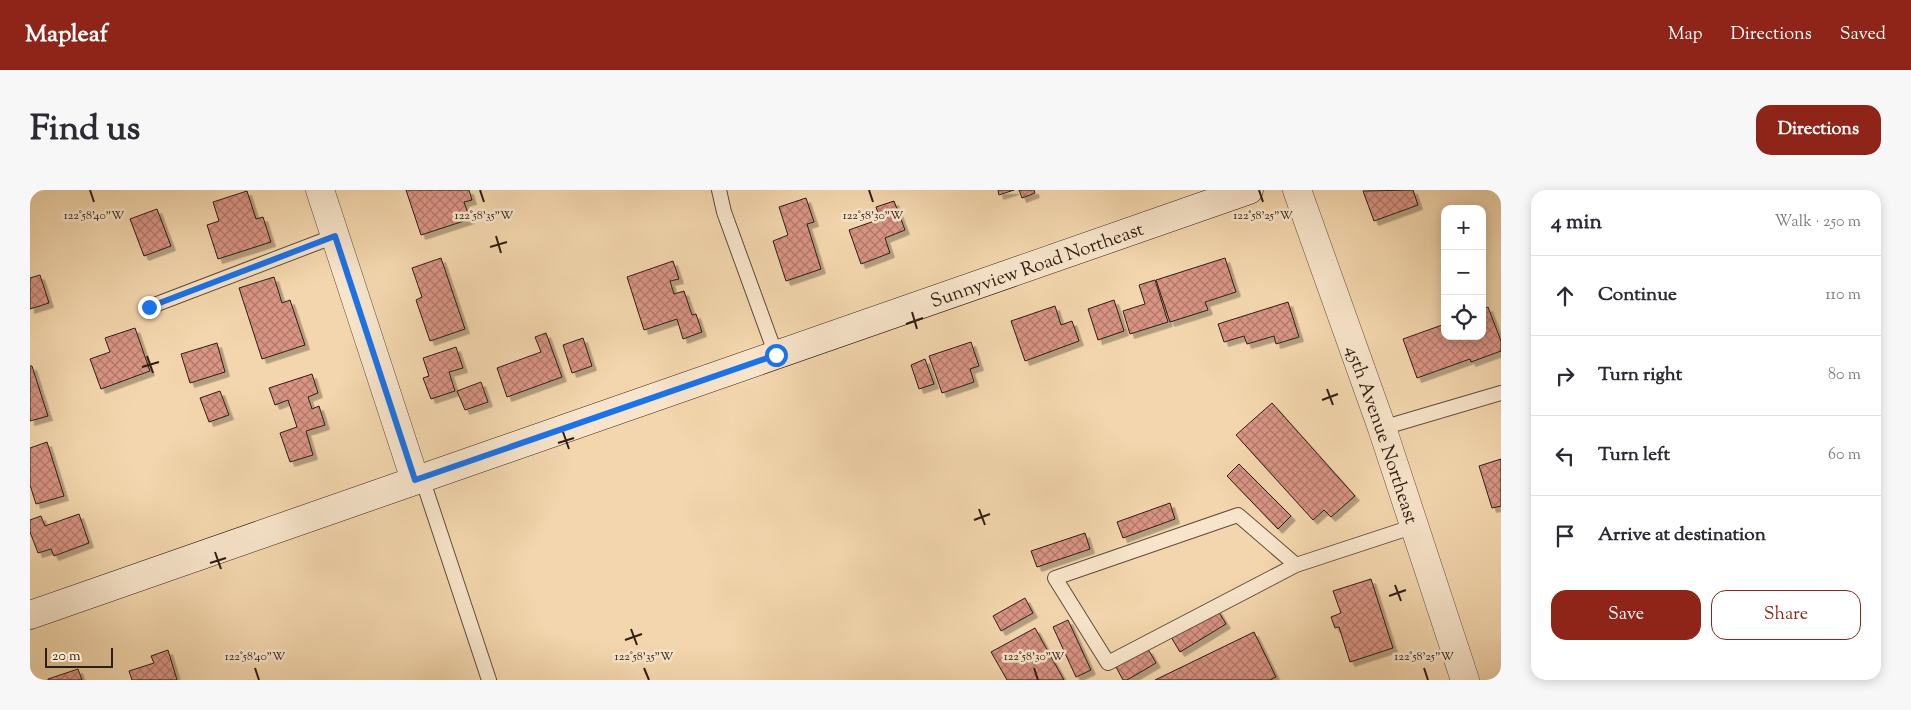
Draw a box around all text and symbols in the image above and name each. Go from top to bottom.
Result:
text: Mapleaf [25,18,108,52]
text: Map [1668,22,1703,48]
text: Directions [1731,22,1812,48]
text: Saved [1840,22,1886,48]
text: Find us [30,105,140,156]
button: Directions [1756,105,1881,155]
map controls [1441,205,1486,340]
button: + [1441,205,1486,250]
text: 122°58'40"W [64,207,125,225]
text: 122°58'35"W [455,207,514,225]
text: 122°58'30"W [843,207,904,225]
text: 122°58'25"W [1233,207,1293,225]
text: 4 min [1551,208,1602,238]
text: Walk · 250 m [1775,211,1861,234]
street label: Sunnyview Road Northeast [927,217,1148,316]
button: − [1441,250,1486,295]
icon: ahead [1551,282,1579,310]
text: Continue [1598,282,1677,309]
text: 110 m [1825,284,1861,307]
button: locate [1441,295,1486,340]
route end [138,296,161,319]
street label: 45th Avenue Northeast [1338,342,1424,528]
route start [765,344,788,367]
icon: right [1551,362,1579,390]
text: Turn right [1598,362,1682,389]
text: 80 m [1828,364,1861,387]
icon: left [1551,442,1579,470]
text: Turn left [1598,442,1670,469]
text: 60 m [1828,444,1861,467]
icon: arrive [1551,522,1579,550]
text: Arrive at destination [1598,522,1766,549]
button: Save [1551,590,1701,640]
button: Share [1711,590,1861,640]
scale bar [45,645,112,668]
text: 20 m [52,647,81,667]
text: 122°58'40"W [225,648,286,666]
text: 122°58'35"W [615,648,674,666]
text: 122°58'30"W [1004,648,1065,666]
text: 122°58'25"W [1394,648,1454,666]

